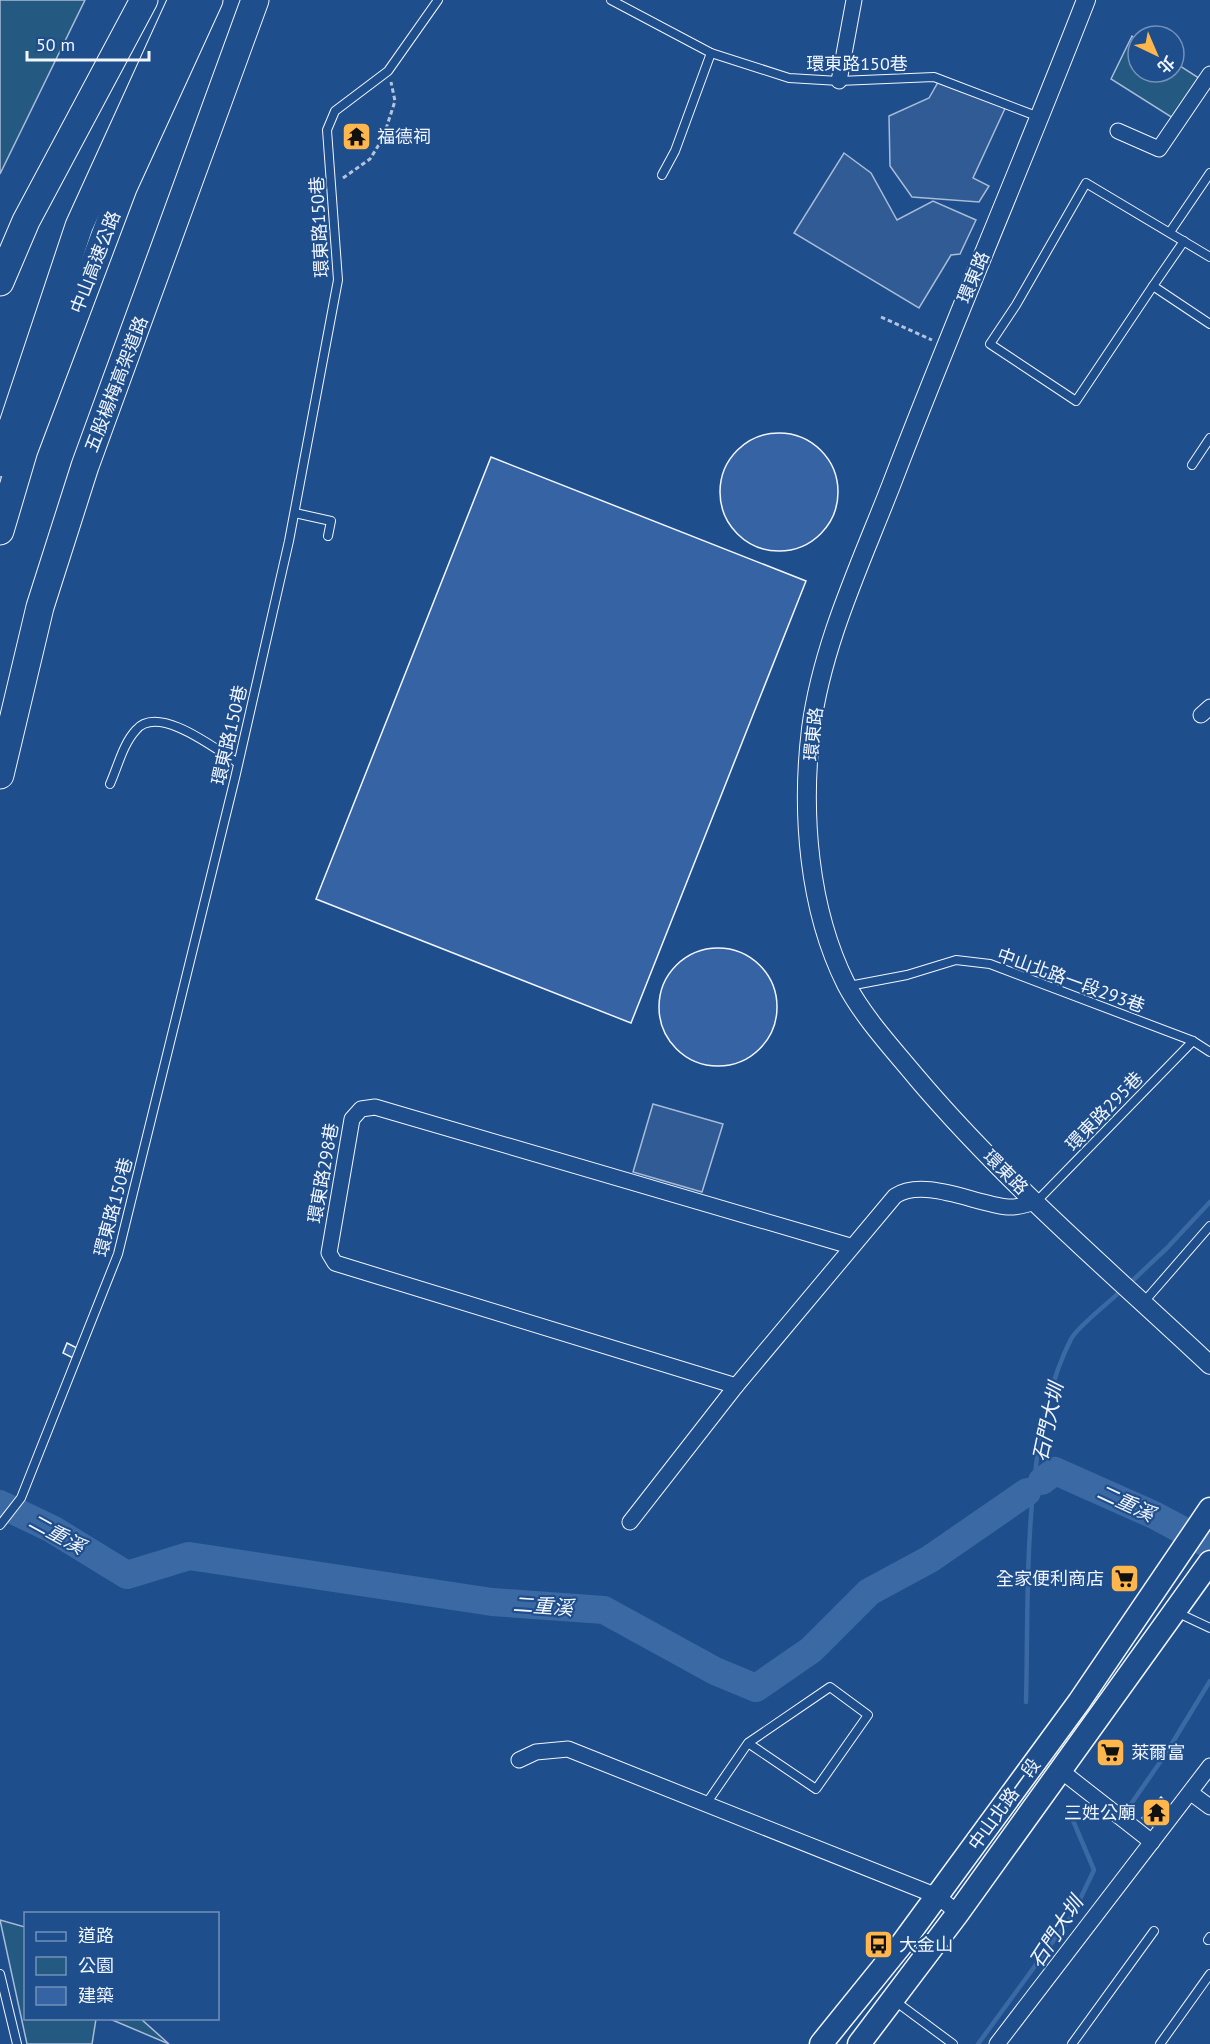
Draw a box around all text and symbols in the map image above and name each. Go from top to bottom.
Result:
scale bar [27,24,148,62]
north arrow [1126,24,1186,84]
text: 50 m [36,33,75,56]
street label: 環東路150巷 [806,52,908,75]
text: 北 [1154,52,1179,78]
temple icon: 福德祠 [340,120,372,152]
place label: 福德祠 [377,125,431,148]
street label: 環東路150巷 [305,176,333,278]
street label: 中山高速公路 [65,207,125,317]
street label: 環東路 [952,248,994,306]
street label: 五股楊梅高架道路 [79,313,153,455]
street label: 環東路150巷 [206,683,252,787]
street label: 環東路 [799,706,827,762]
street label: 中山北路一段293巷 [994,943,1148,1017]
street label: 環東路295巷 [1060,1067,1148,1155]
street label: 環東路298巷 [303,1121,343,1225]
street label: 環東路 [979,1145,1033,1199]
street label: 環東路150巷 [89,1155,137,1259]
water label: 石門大圳 [1027,1377,1070,1464]
water label: 二重溪 [1093,1479,1161,1529]
water label: 二重溪 [24,1508,92,1561]
supermarket icon: 全家便利商店 [1109,1562,1141,1594]
place label: 全家便利商店 [996,1567,1104,1590]
water label: 二重溪 [512,1591,577,1621]
supermarket icon: 萊爾富 [1094,1736,1126,1768]
place label: 萊爾富 [1131,1741,1185,1764]
street label: 中山北路一段 [963,1754,1045,1854]
temple icon: 三姓公廟 [1141,1796,1173,1828]
place label: 三姓公廟 [1064,1801,1136,1824]
water label: 石門大圳 [1023,1889,1090,1973]
legend [24,1912,219,2020]
text: 道路 [78,1924,114,1947]
bus stop icon: 大金山 [862,1928,894,1960]
place label: 大金山 [899,1933,953,1956]
text: 公園 [78,1954,114,1977]
text: 建築 [78,1984,114,2007]

